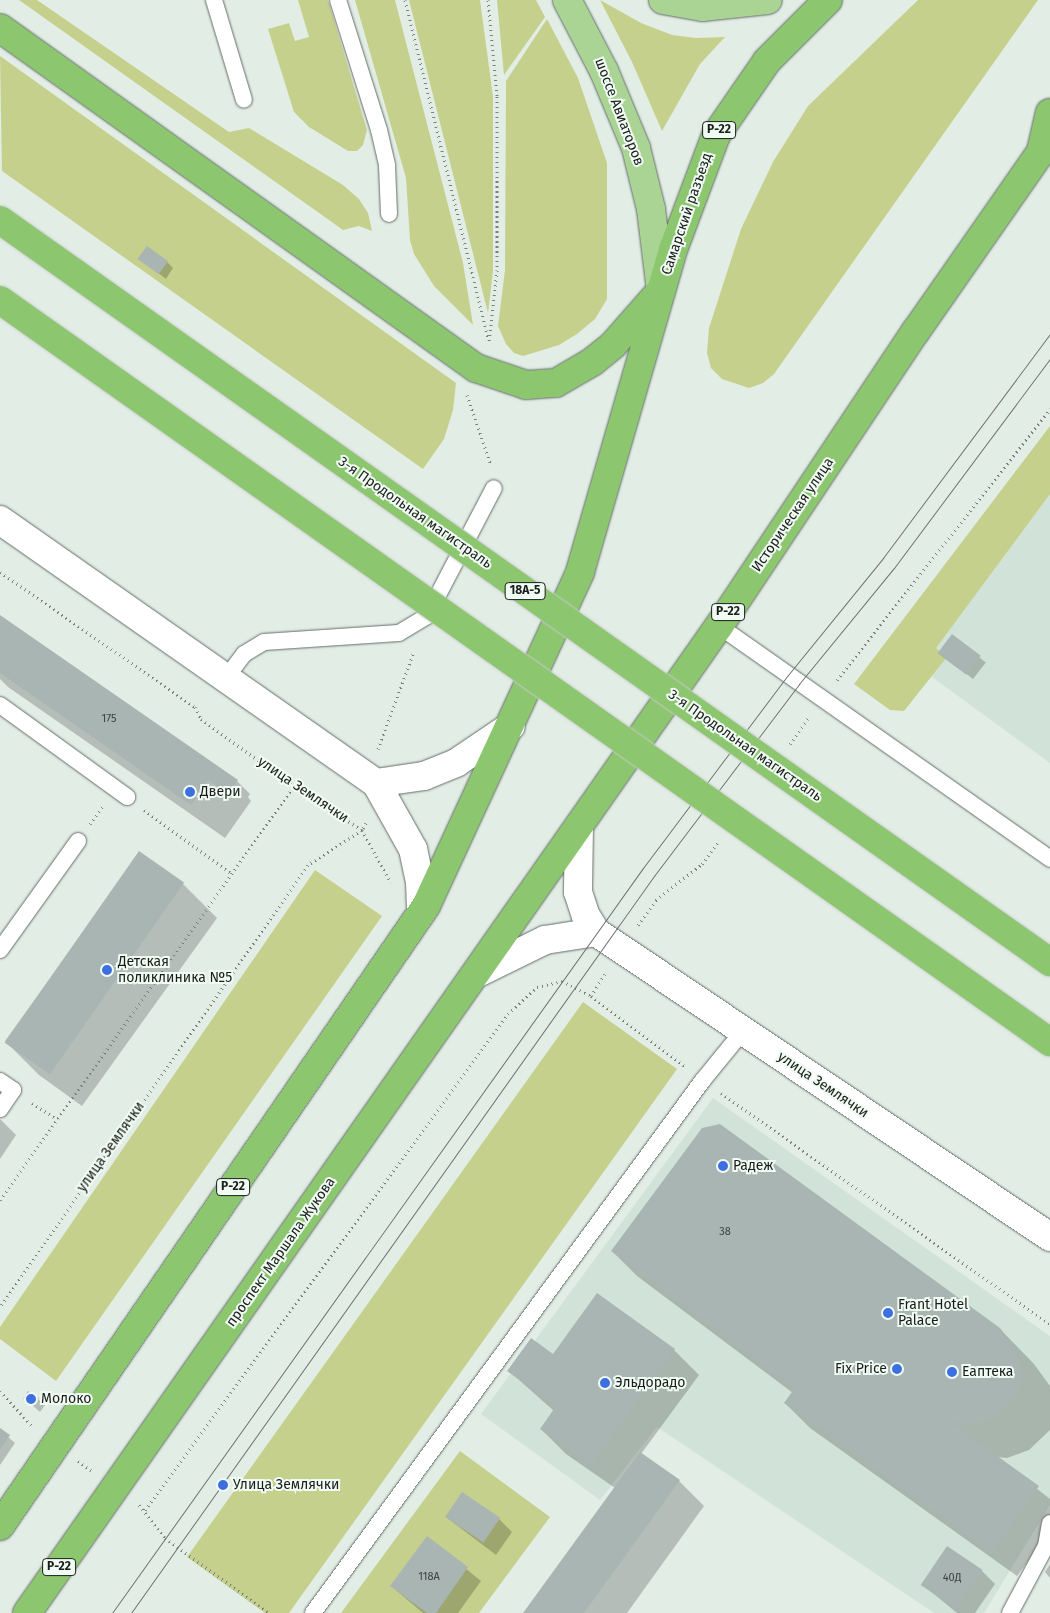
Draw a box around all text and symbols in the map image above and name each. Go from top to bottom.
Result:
street label: шоссе Авиаторов [591,56,647,168]
road number: Р-22 [702,120,736,140]
street label: Самарский разъезд [658,151,716,277]
street label: 3-я Продольная магистраль [335,453,495,573]
street label: Историческая улица [748,455,838,575]
road number: 18А-5 [504,582,546,600]
road number: Р-22 [710,602,746,622]
street label: 3-я Продольная магистраль [665,686,825,806]
house number: 175 [102,712,116,726]
street label: улица Землячки [254,753,352,827]
place label: Двери [200,784,241,800]
marker: Двери [184,786,196,798]
place label: Детская поликлиника №5 [118,954,232,986]
marker: Детская поликлиника №5 [100,963,114,977]
street label: улица Землячки [774,1048,872,1122]
street label: улица Землячки [74,1099,148,1195]
place label: Радеж [733,1158,773,1174]
marker: Радеж [717,1160,729,1172]
street label: проспект Маршала Жукова [223,1174,339,1330]
road number: Р-22 [216,1178,250,1196]
house number: 38 [719,1225,731,1239]
place label: Frant Hotel Palace [898,1297,968,1330]
marker: Frant Hotel Palace [882,1307,894,1319]
place label: Fix Price [835,1361,887,1377]
marker: Fix Price [891,1363,903,1375]
place label: Еаптека [962,1364,1013,1380]
marker: Еаптека [946,1366,958,1378]
place label: Эльдорадо [615,1375,685,1391]
marker: Эльдорадо [599,1377,611,1389]
place label: Молоко [41,1391,91,1407]
marker: Молоко [25,1393,37,1405]
place label: Улица Землячки [233,1477,339,1493]
marker: Улица Землячки [217,1479,229,1491]
road number: Р-22 [42,1558,76,1576]
house number: 118А [418,1570,440,1584]
house number: 40Д [943,1571,961,1585]

